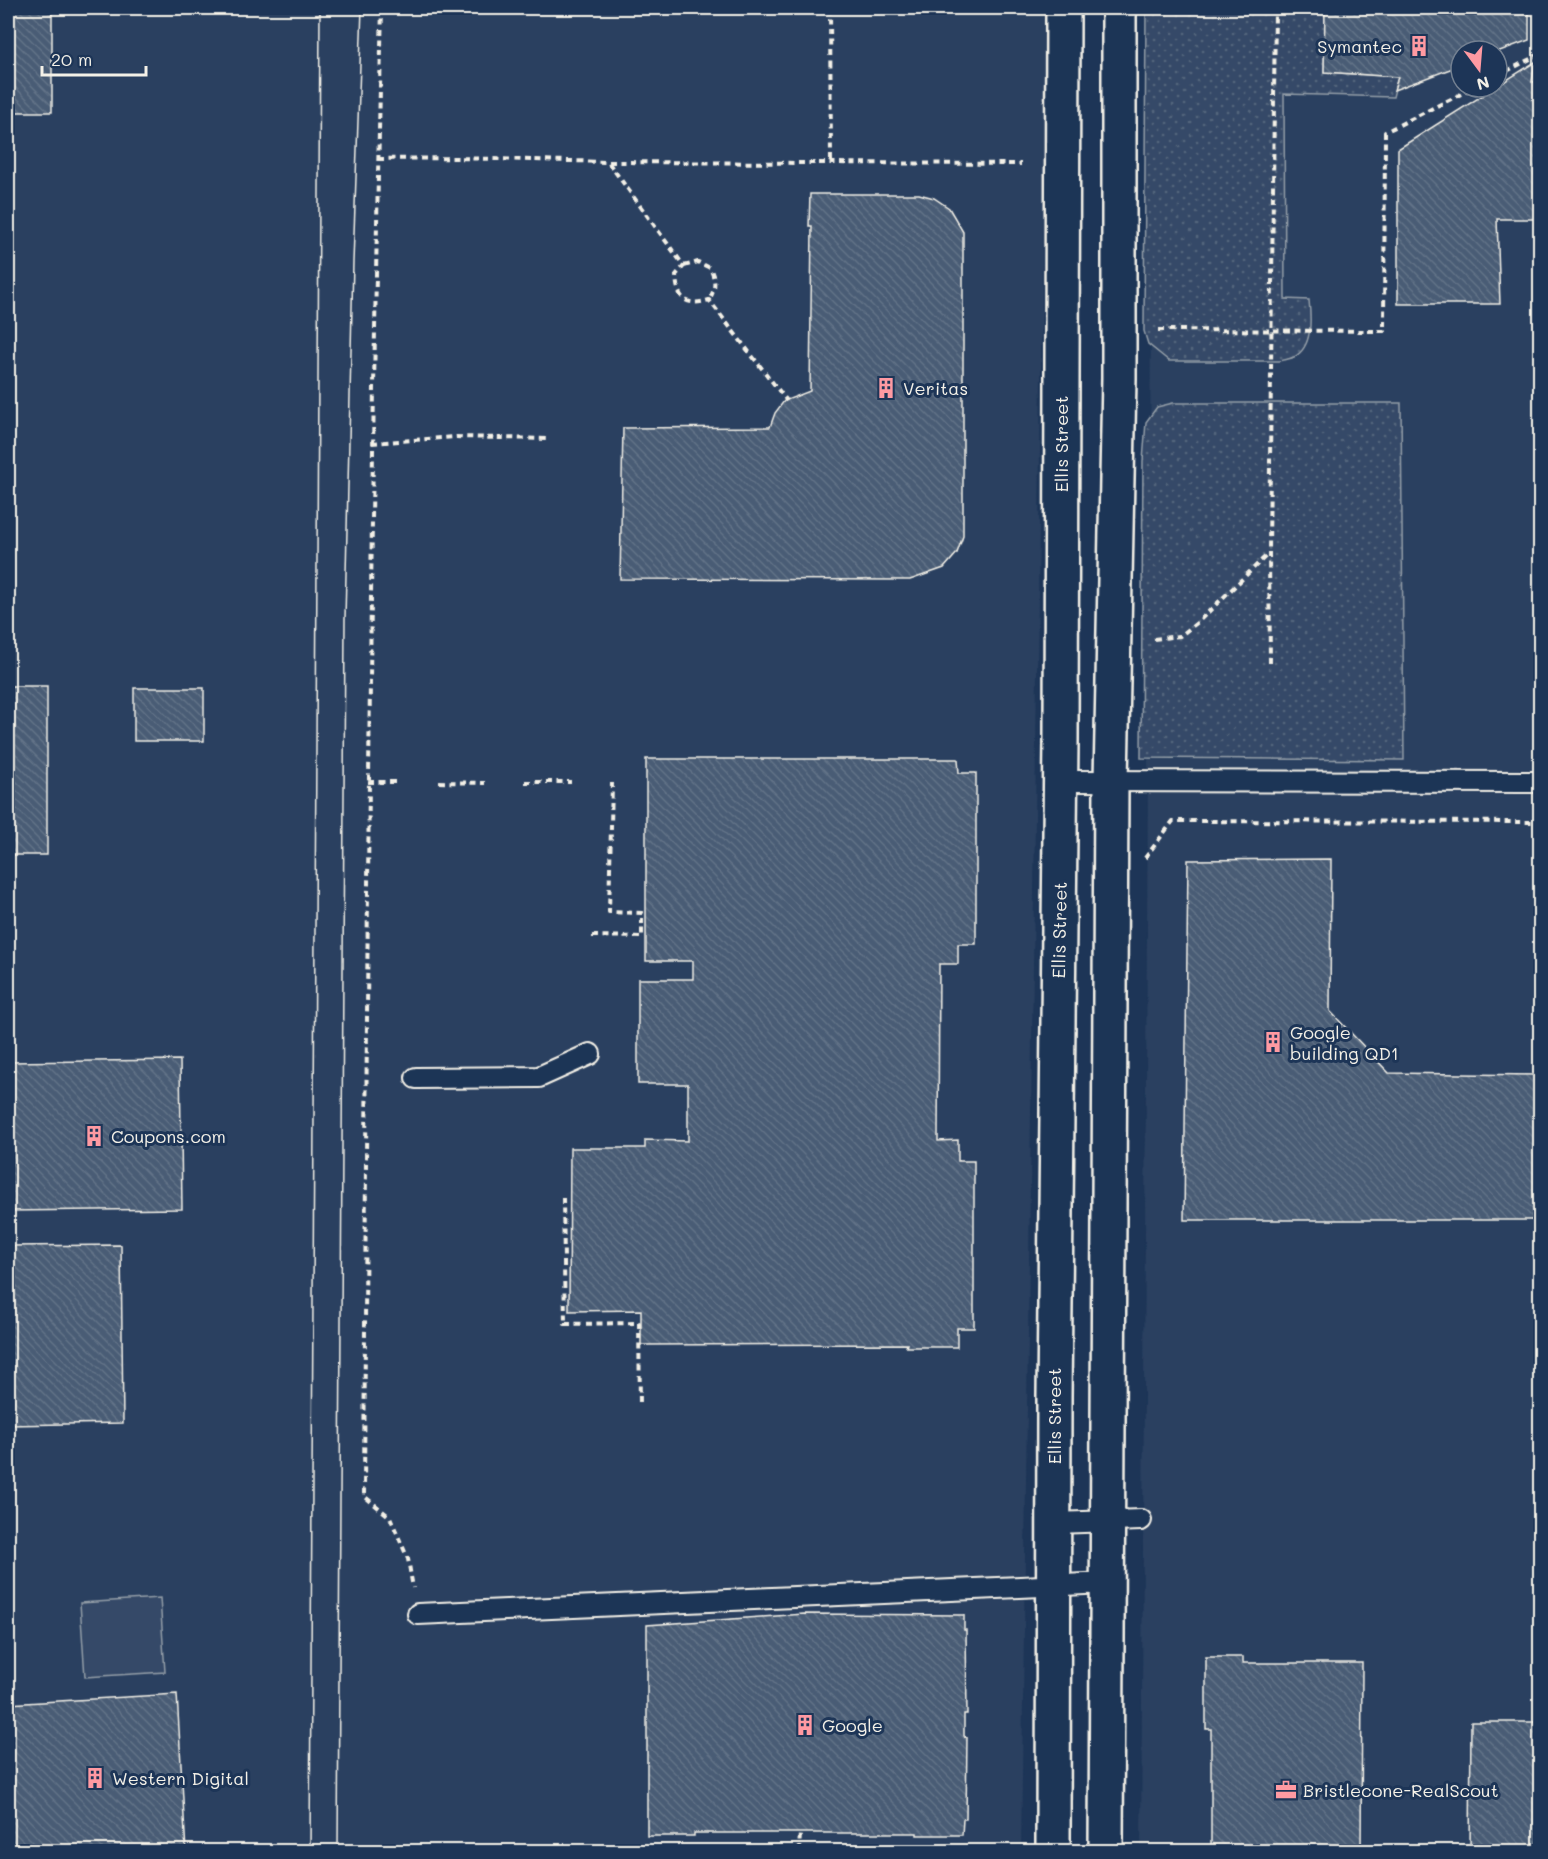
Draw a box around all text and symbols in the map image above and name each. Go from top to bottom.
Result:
place label: Symantec [1317,34,1402,58]
building icon: Symantec [1407,34,1431,58]
scale bar [42,39,146,77]
north arrow [1449,39,1509,99]
text: 20 m [51,47,92,71]
text: N [1475,72,1492,96]
building icon: Veritas [874,376,898,400]
place label: Veritas [903,376,968,400]
street label: Ellis Street [1049,396,1073,492]
street label: Ellis Street [1046,881,1072,979]
place label: Google building QD1 [1290,1020,1399,1065]
building icon: Google building QD1 [1261,1030,1285,1054]
building icon: Coupons.com [82,1124,106,1148]
place label: Coupons.com [111,1124,226,1148]
street label: Ellis Street [1042,1368,1066,1464]
building icon: Google [793,1713,817,1737]
place label: Google [822,1713,883,1737]
building icon: Western Digital [83,1766,107,1790]
place label: Western Digital [112,1766,249,1790]
office icon: Bristlecone-RealScout [1274,1778,1298,1802]
place label: Bristlecone-RealScout [1303,1778,1499,1802]

